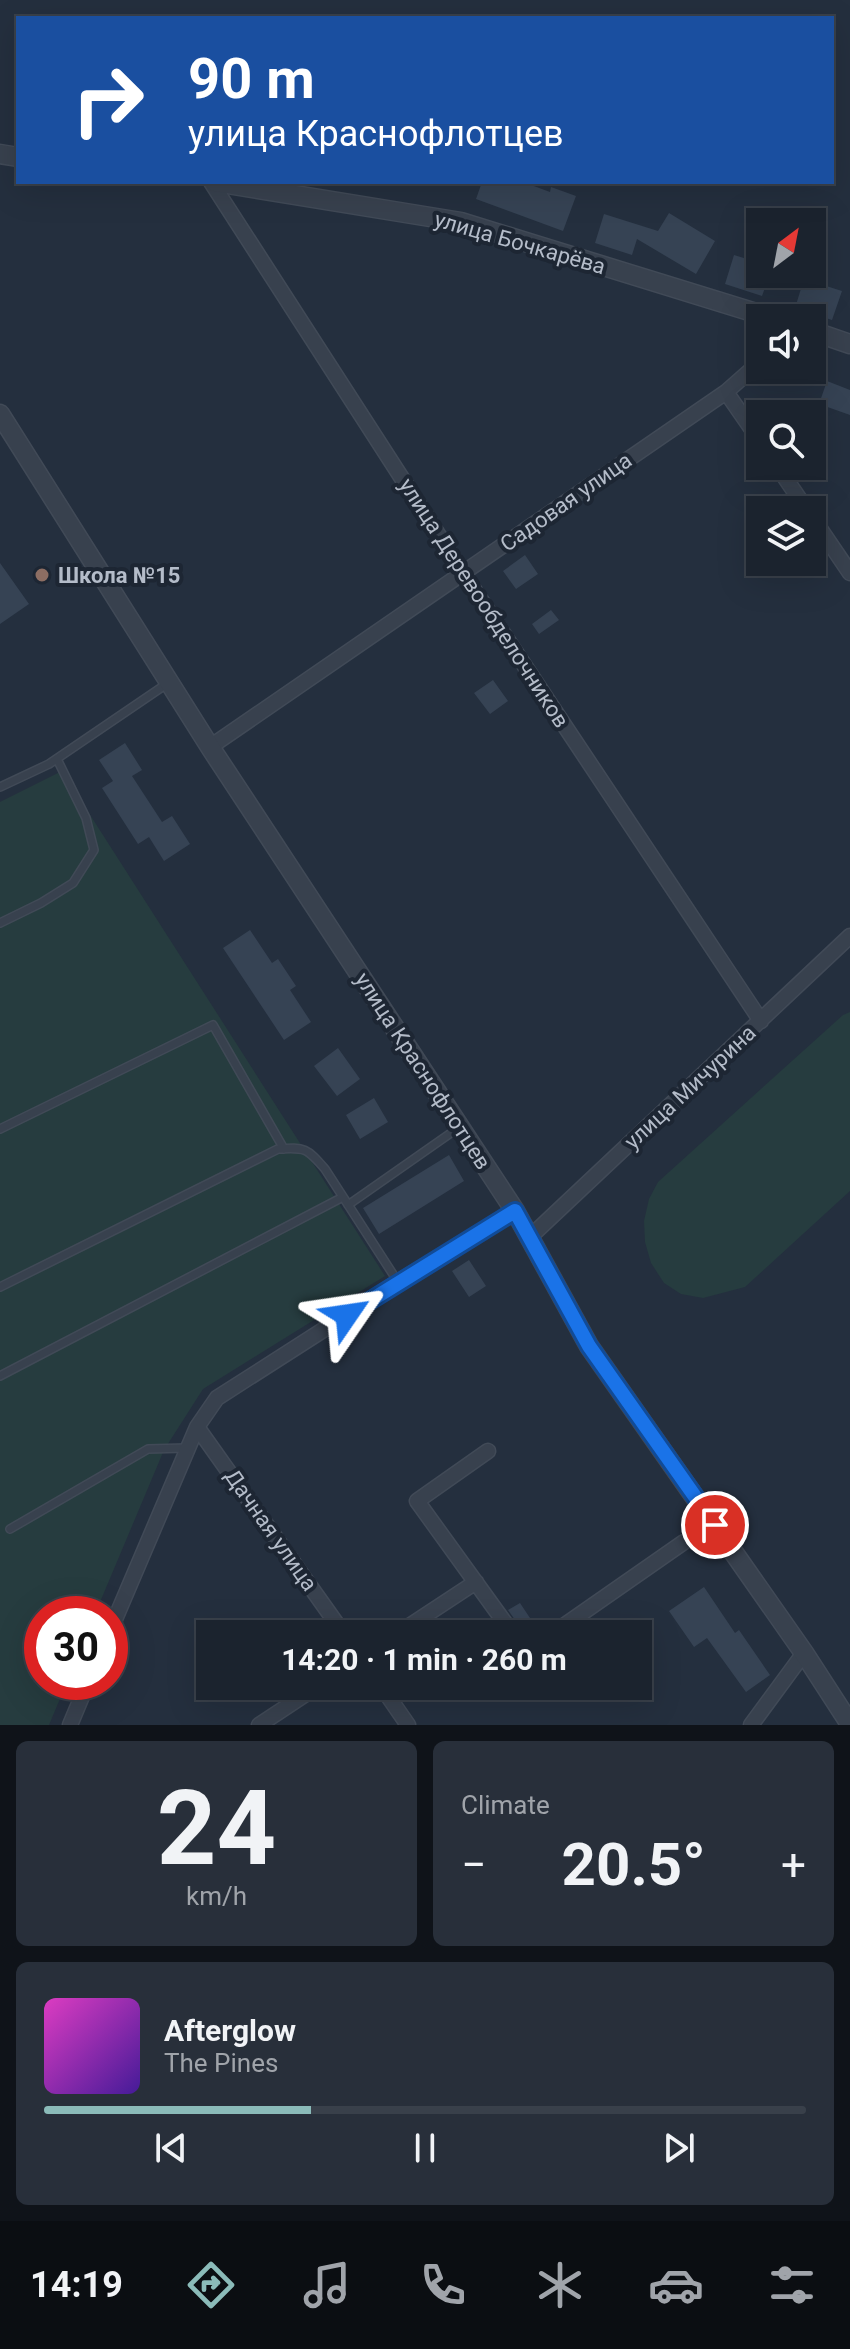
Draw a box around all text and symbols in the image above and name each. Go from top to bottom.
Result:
text: 90 m [188,46,315,112]
icon: right [56,48,160,152]
text: улица Краснофлотцев [188,113,564,155]
street label: улица Бочкарёва [432,207,608,279]
north arrow [746,208,826,288]
map controls [746,208,826,576]
button: sound [746,304,826,384]
button: search [746,400,826,480]
street label: Садовая улица [496,447,636,557]
street label: улица Деревообделочников [394,474,574,732]
button: layers [746,496,826,576]
place label: Школа №15 [58,563,180,588]
marker: Школа №15 [33,566,51,584]
street label: улица Краснофлотцев [350,968,496,1174]
street label: улица Мичурина [619,1020,761,1154]
position arrow [305,1273,389,1357]
street label: Дачная улица [220,1464,322,1596]
pin [681,1491,749,1559]
icon: arrive [693,1503,737,1547]
speed limit sign: 30 [24,1596,128,1700]
text: 14:20 · 1 min · 260 m [281,1642,567,1677]
text: 24 [157,1768,276,1889]
text: Climate [461,1790,550,1820]
text: 20.5° [562,1829,706,1900]
text: − [461,1839,486,1891]
text: + [781,1839,806,1891]
text: km/h [186,1881,247,1911]
text: Afterglow [164,2013,296,2048]
text: The Pines [164,2048,278,2078]
icon: previous [149,2126,193,2170]
icon: pause [403,2126,447,2170]
icon: next [657,2126,701,2170]
icon: directions [183,2257,239,2313]
icon: music [299,2257,355,2313]
icon: phone [415,2257,471,2313]
icon: climate [532,2257,588,2313]
icon: car [648,2257,704,2313]
icon: filters [764,2257,820,2313]
text: 14:19 [30,2264,123,2306]

